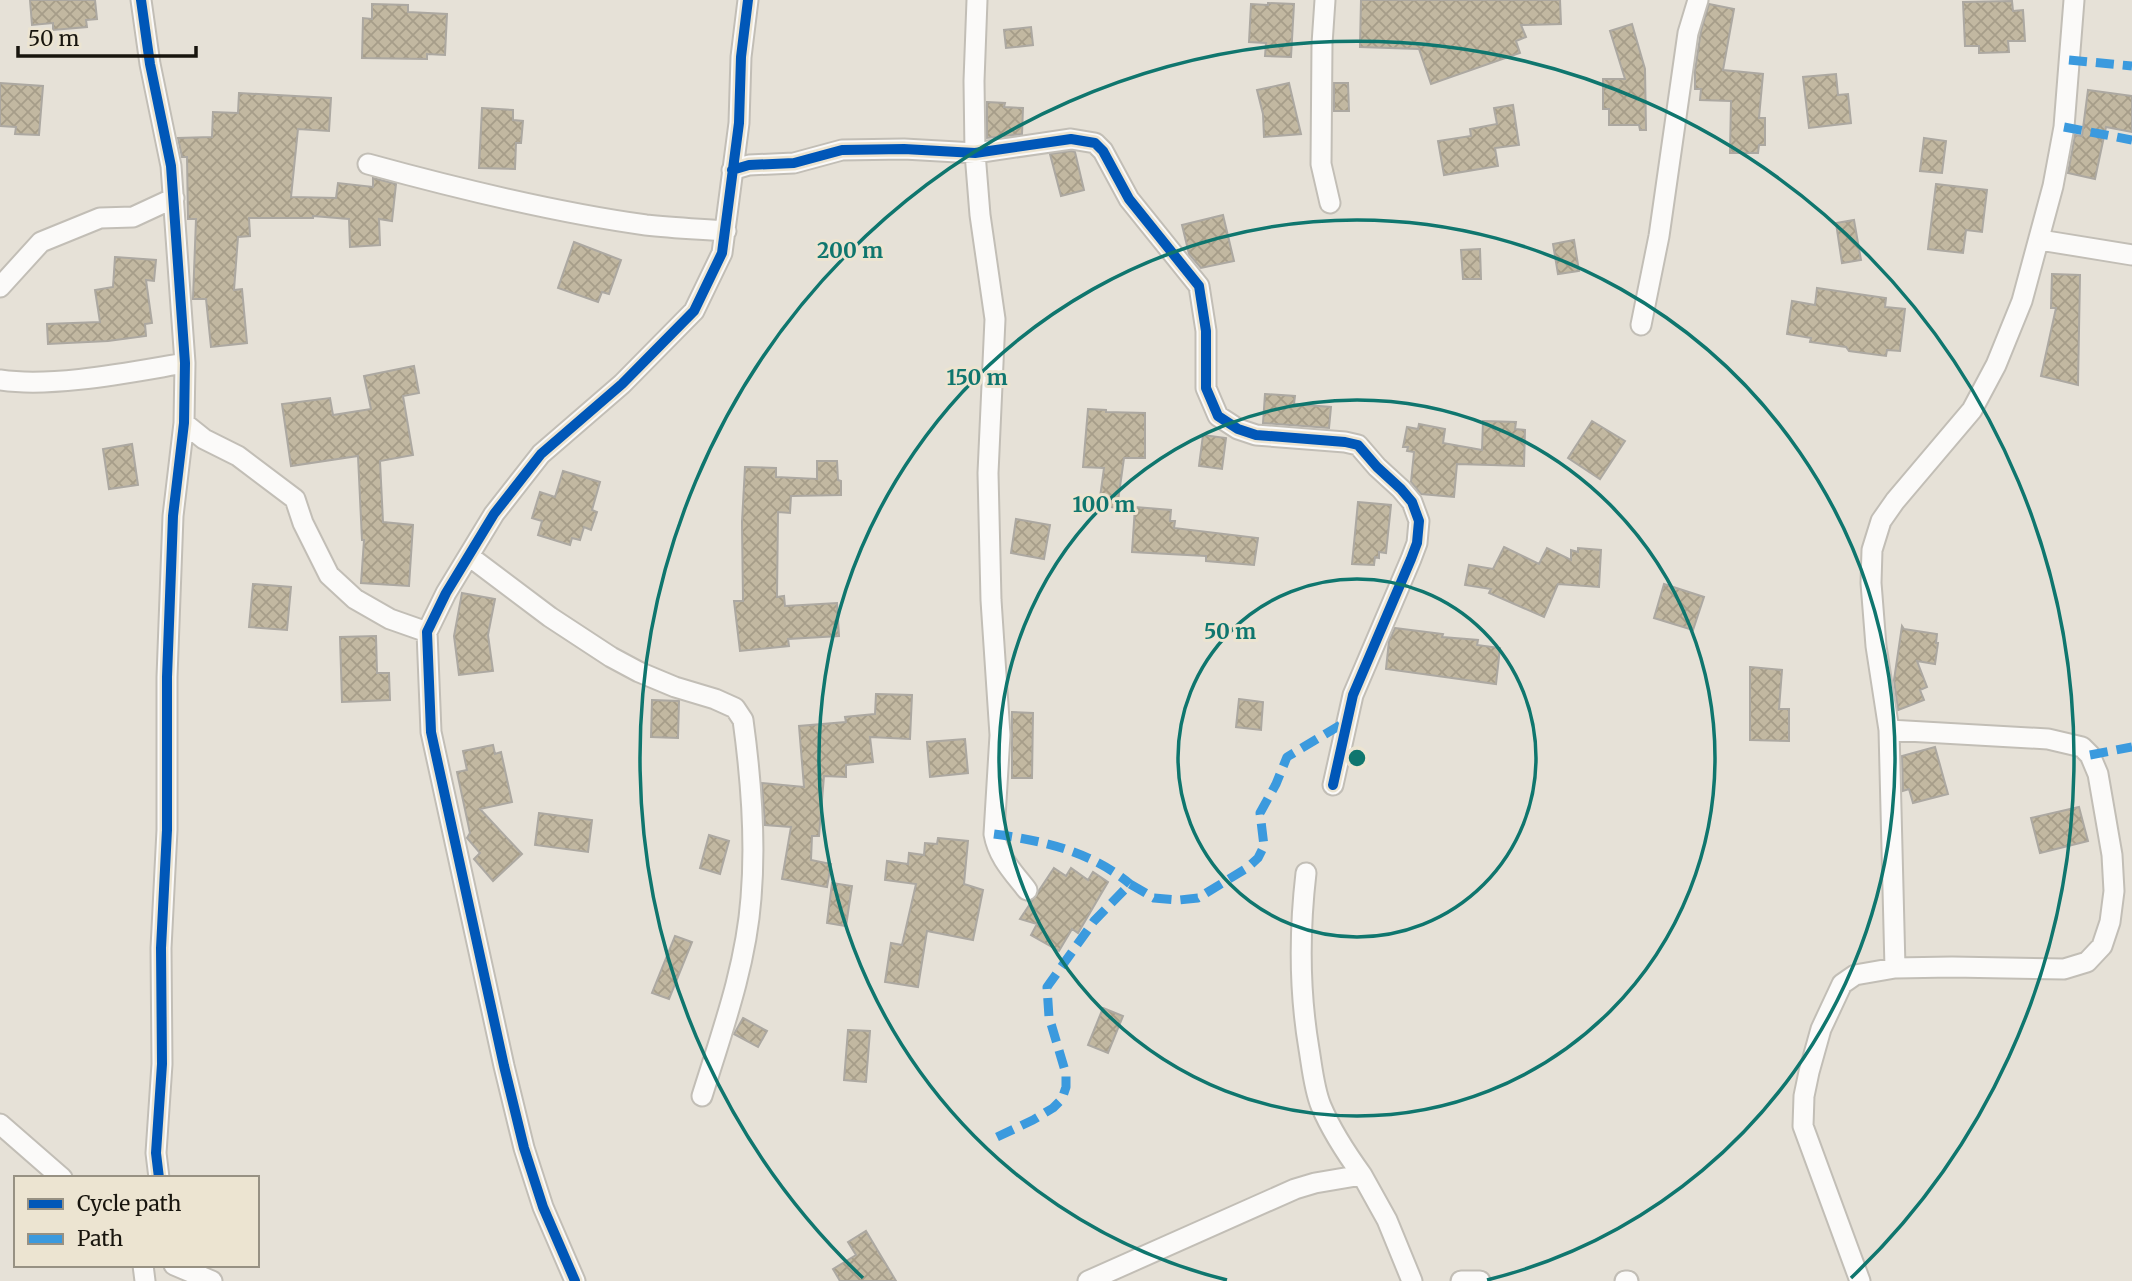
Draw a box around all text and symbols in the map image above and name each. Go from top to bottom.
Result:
scale bar [18,14,196,58]
text: 50 m [28,25,79,52]
text: 200 m [817,237,883,264]
text: 150 m [946,364,1008,391]
text: 100 m [1073,491,1135,518]
text: 50 m [1204,618,1256,645]
centre of rings [1345,746,1369,770]
legend [14,1176,259,1267]
text: Cycle path [77,1190,181,1217]
text: Path [77,1225,123,1252]

